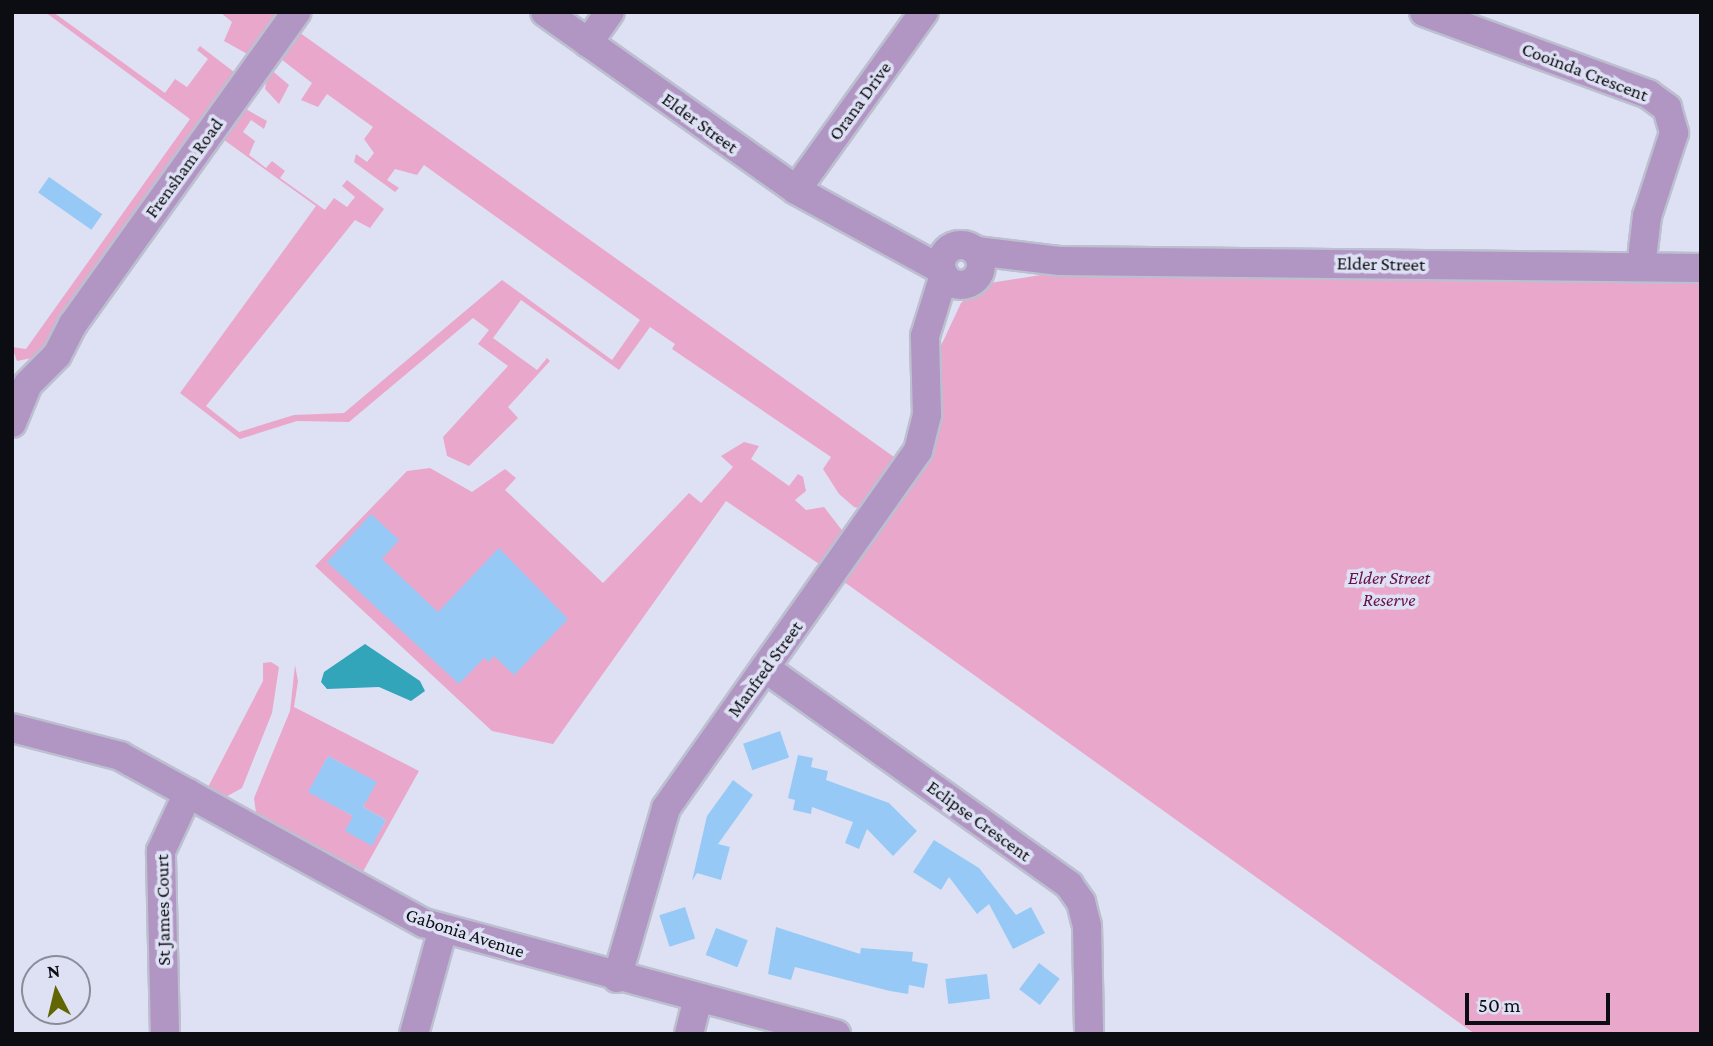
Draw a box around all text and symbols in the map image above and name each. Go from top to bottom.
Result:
street label: Cooinda Crescent [1519,37,1651,107]
street label: Orana Drive [824,57,896,145]
street label: Elder Street [658,88,742,158]
street label: Frensham Road [140,114,228,222]
street label: Elder Street [1337,252,1425,276]
park label: Elder Street Reserve [1348,567,1430,611]
street label: Manfred Street [723,617,807,721]
street label: Eclipse Crescent [922,776,1036,866]
street label: St James Court [151,854,175,966]
street label: Gabonia Avenue [403,903,527,963]
north arrow [21,955,91,1025]
text: N [46,959,61,982]
scale bar [1468,979,1613,1023]
text: 50 m [1478,993,1521,1017]

